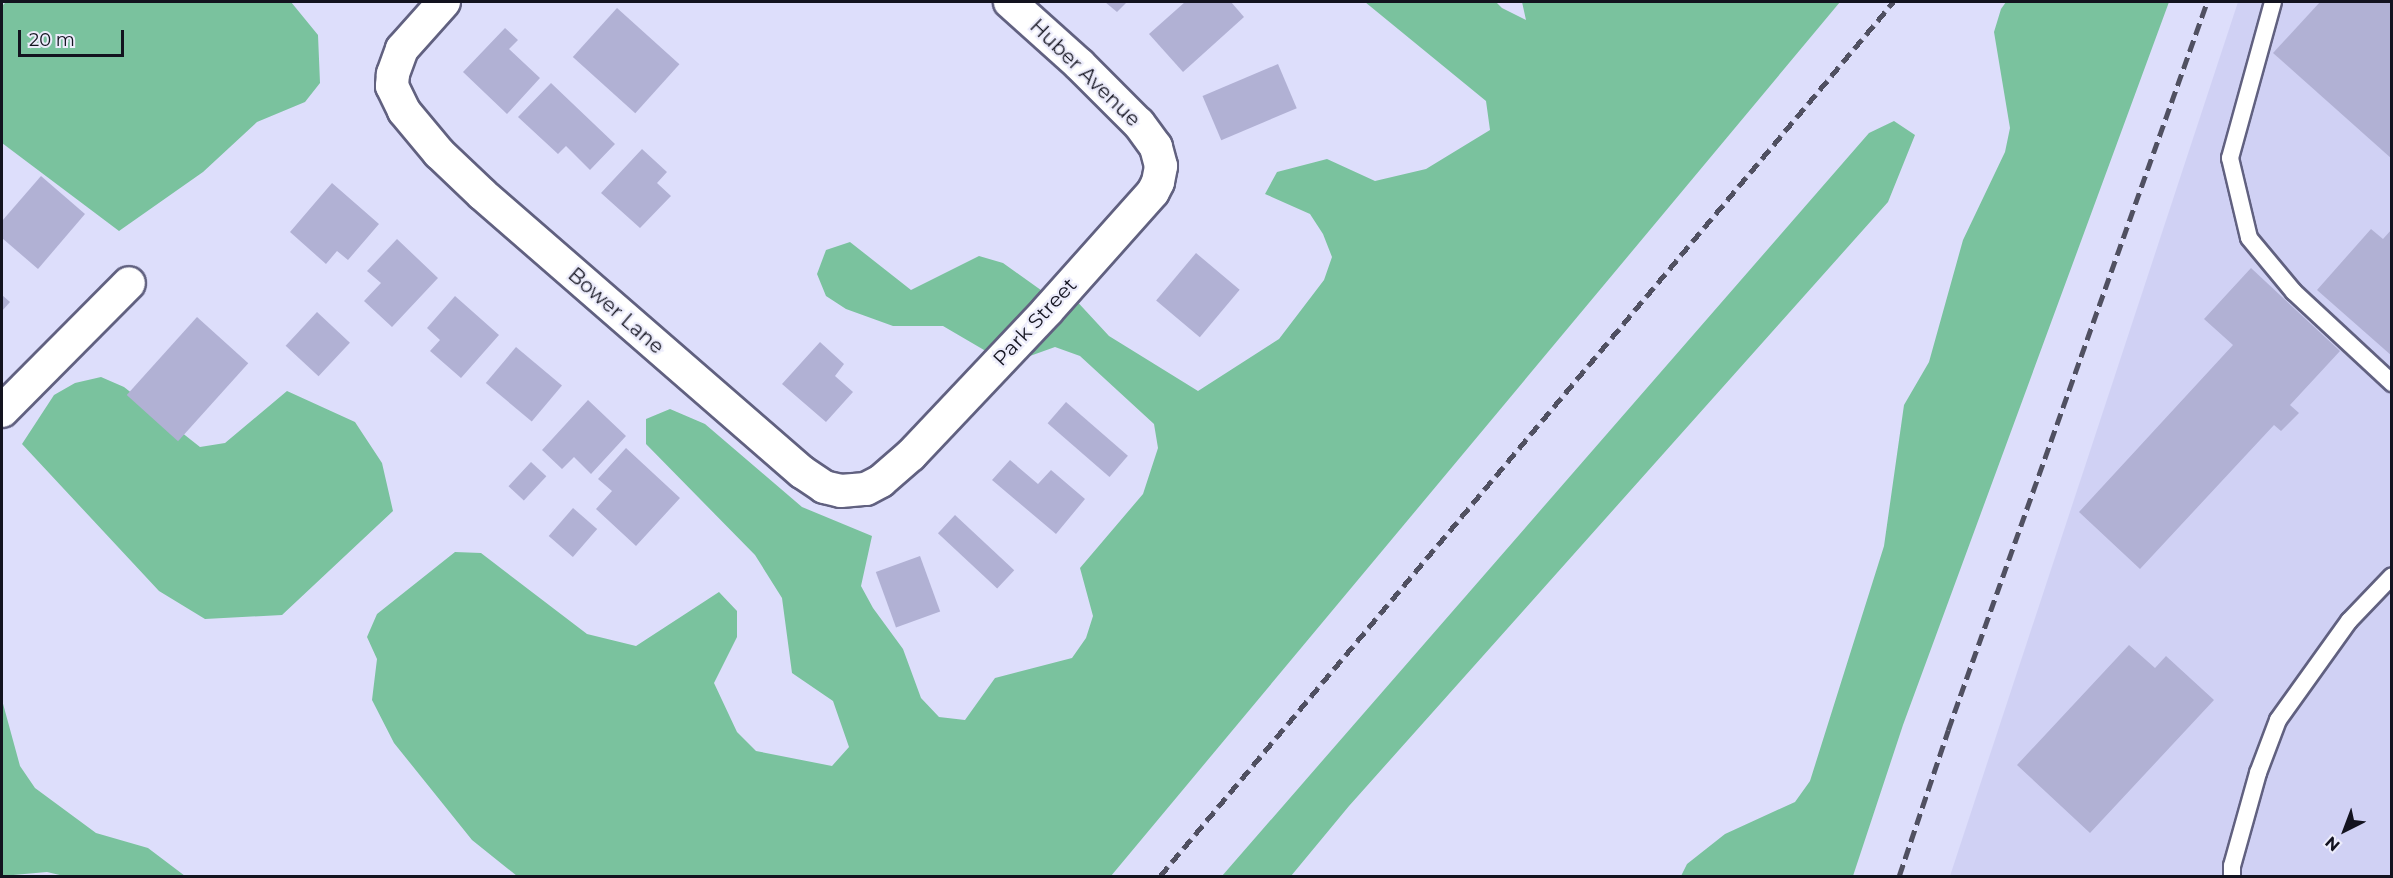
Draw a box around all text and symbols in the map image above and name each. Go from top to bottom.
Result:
street label: Huber Avenue [1025,14,1145,132]
scale bar [21,18,128,56]
text: 20 m [29,29,75,51]
street label: Bower Lane [563,263,669,359]
street label: Park Street [988,273,1082,371]
north arrow [2315,800,2375,860]
text: N [2321,832,2344,855]

